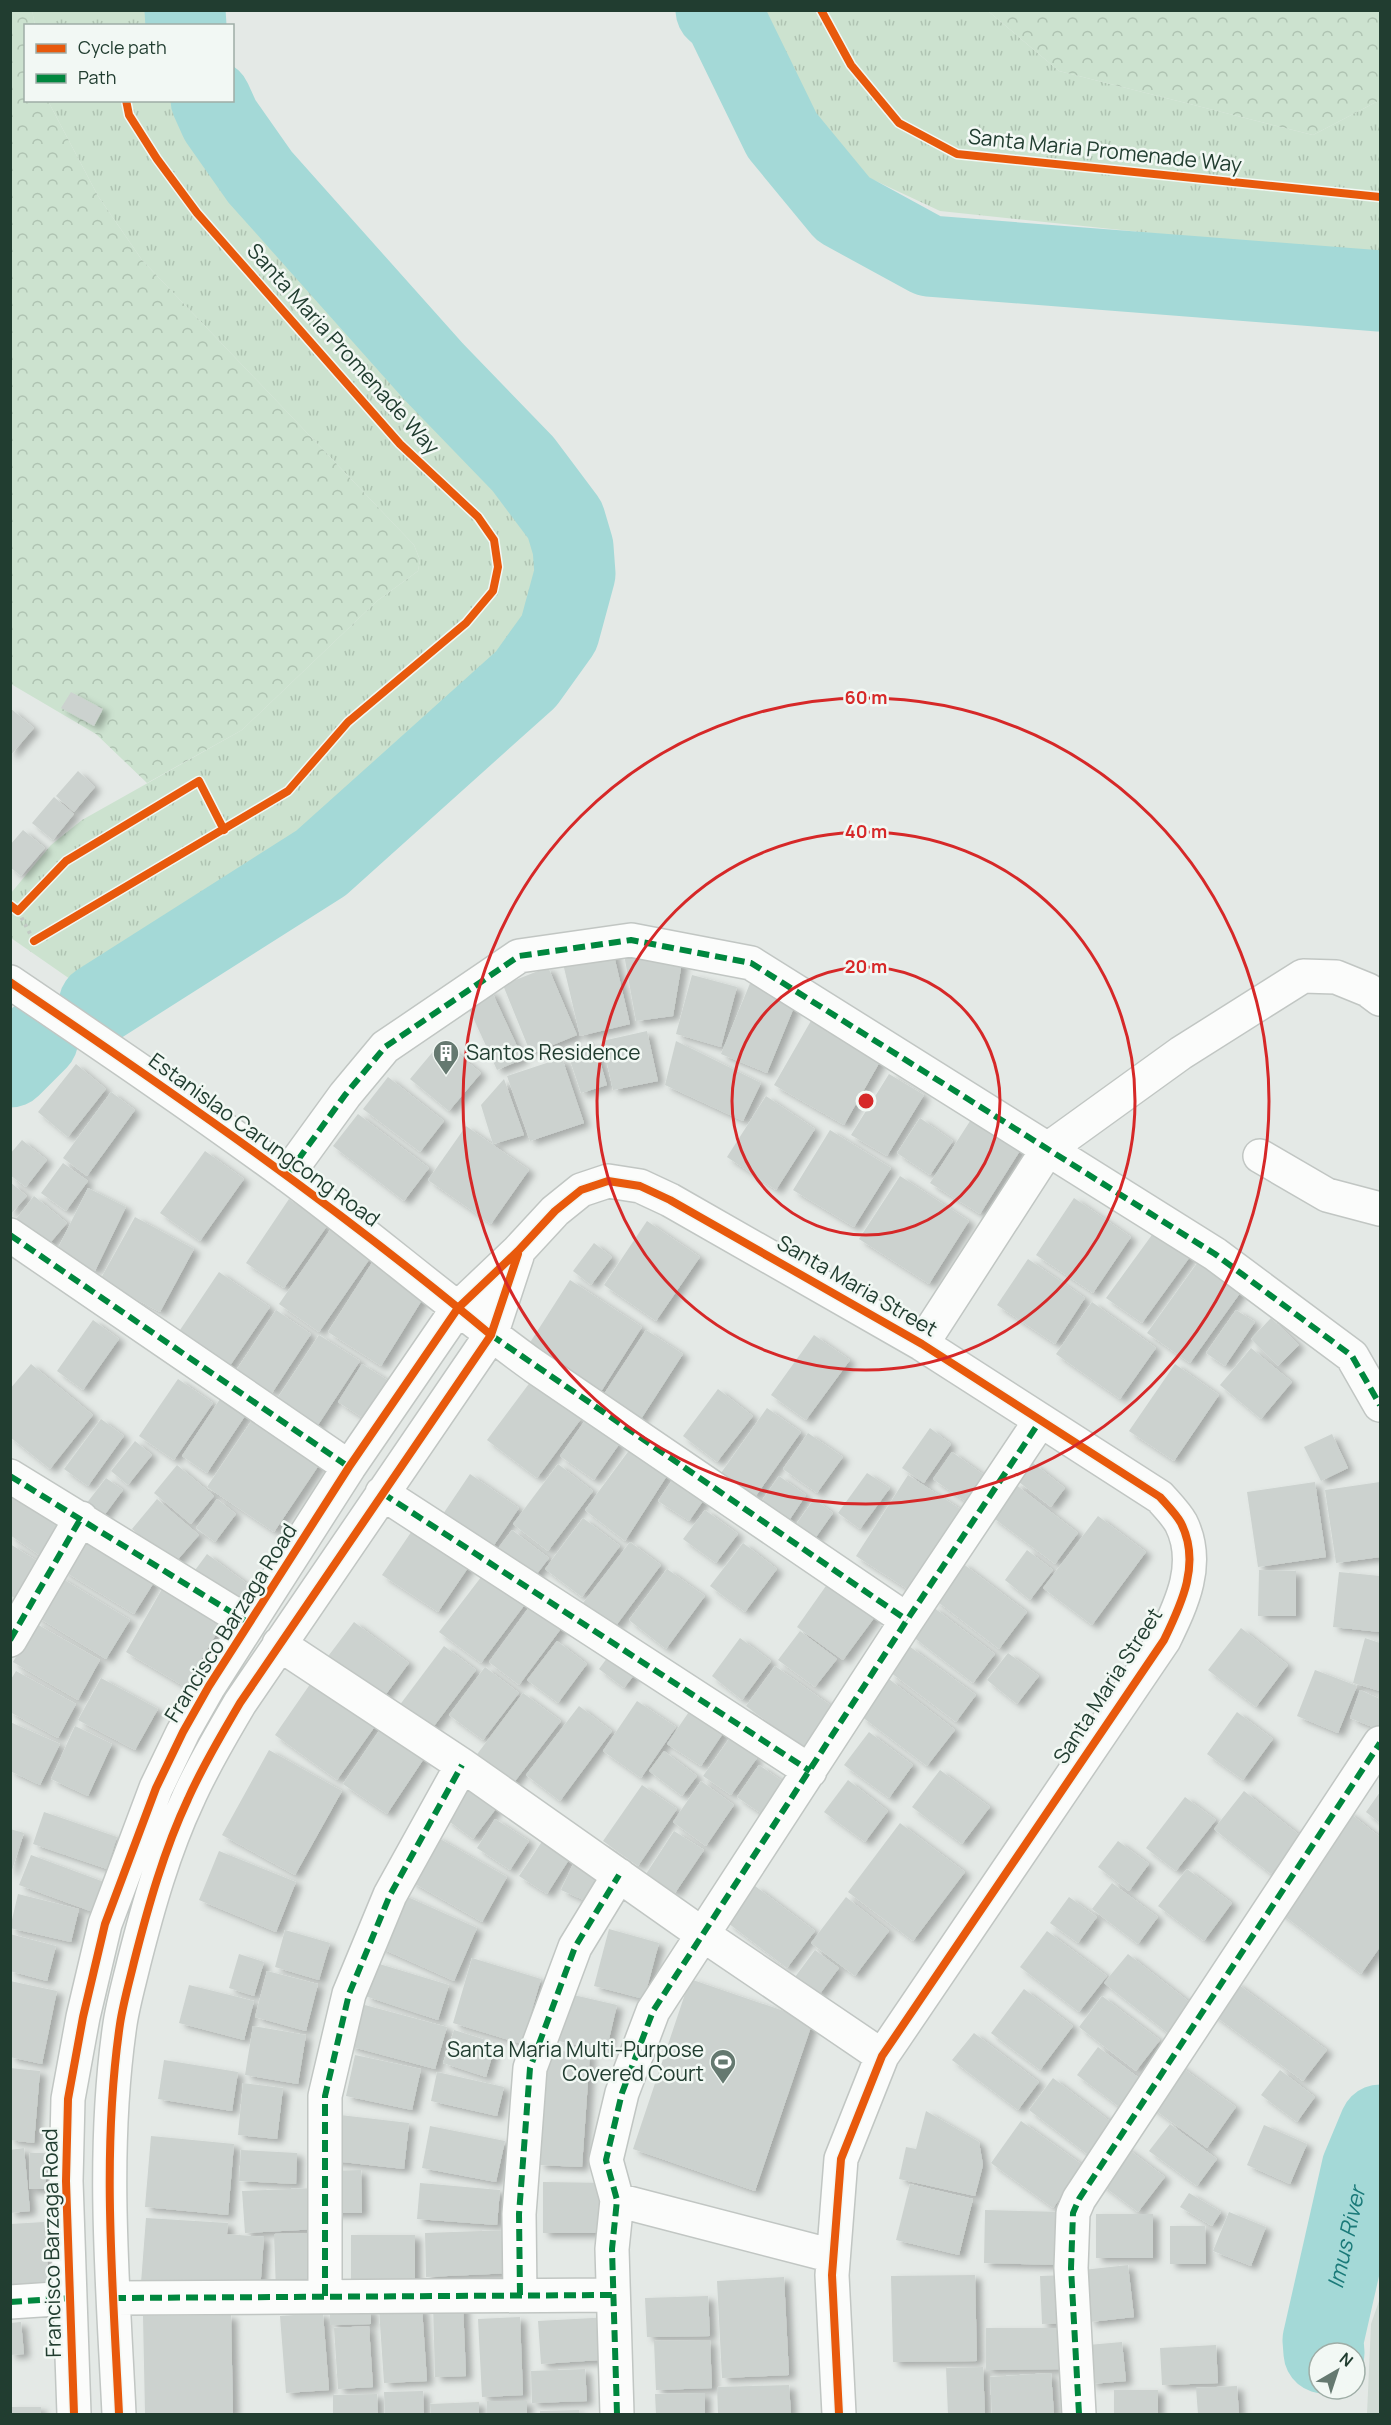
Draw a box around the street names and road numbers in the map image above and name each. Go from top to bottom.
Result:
street label: Santa Maria Promenade Way [967,122,1243,178]
street label: Santa Maria Promenade Way [241,237,446,460]
street label: Estanislao Carungcong Road [144,1046,386,1232]
street label: Santa Maria Street [772,1228,943,1342]
street label: Francisco Barzaga Road [158,1518,303,1727]
street label: Santa Maria Street [1046,1602,1168,1769]
street label: Francisco Barzaga Road [35,2128,67,2358]

